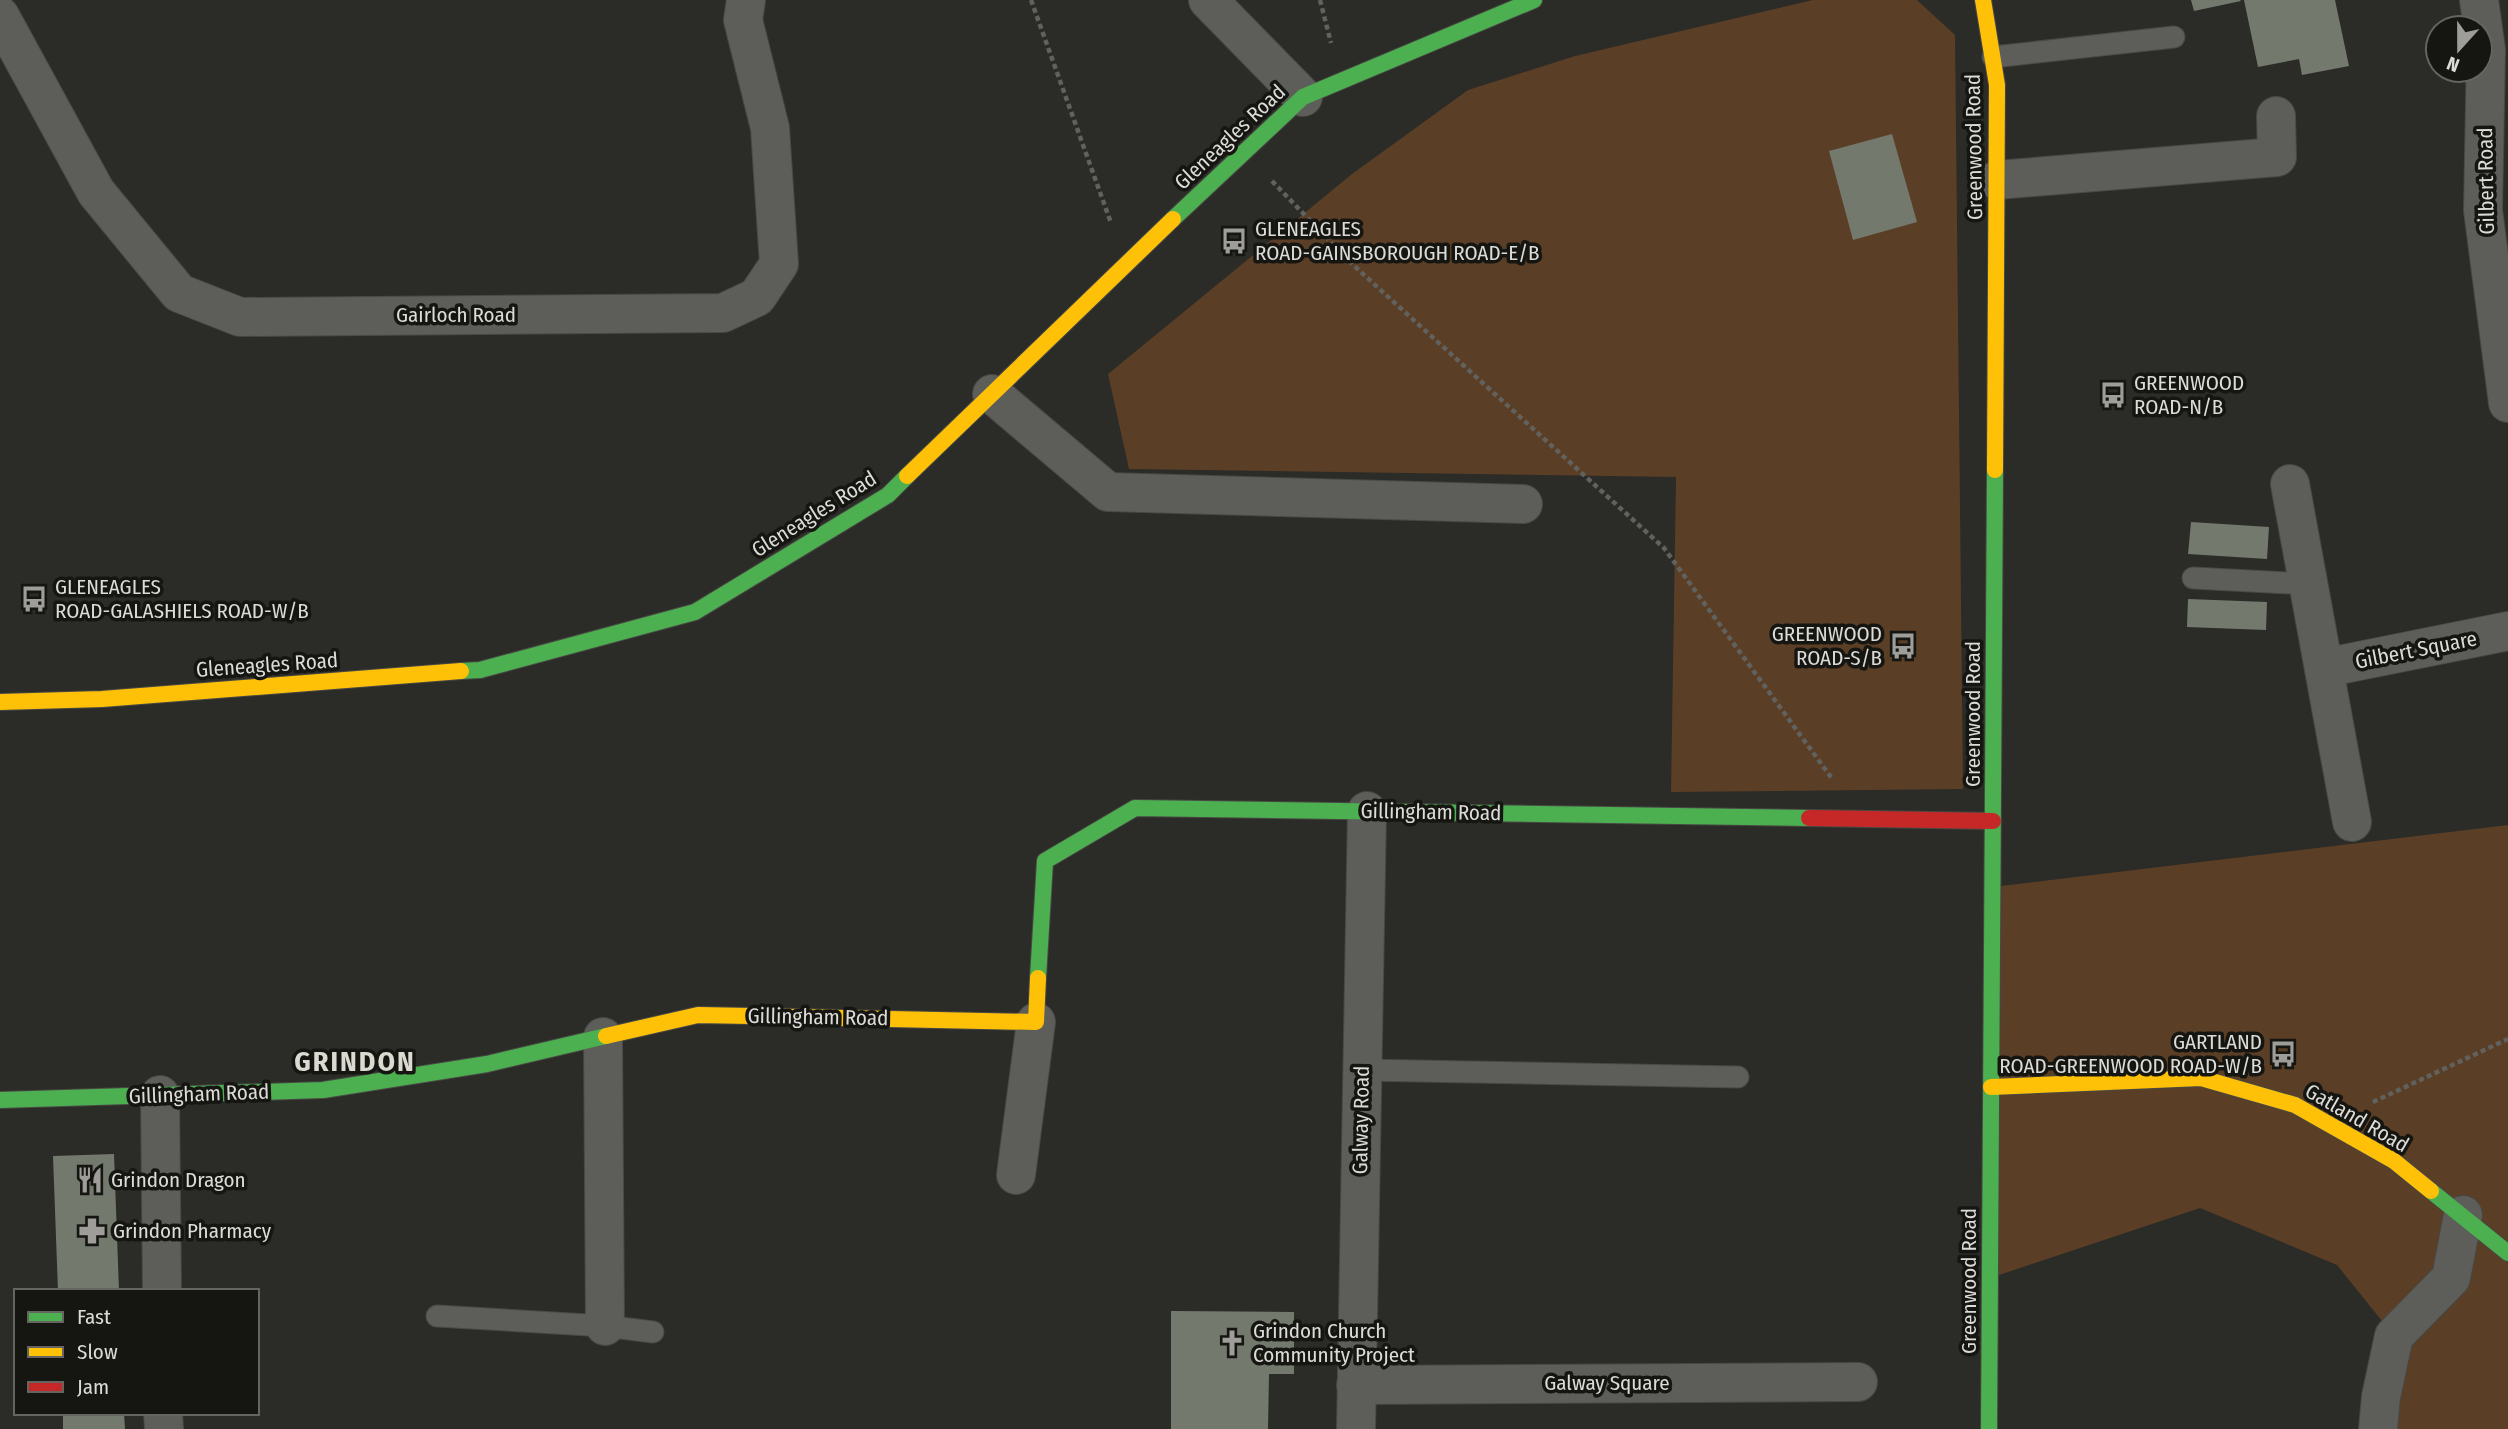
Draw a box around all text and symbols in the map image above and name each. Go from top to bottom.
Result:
north arrow [2424,14,2494,84]
text: N [2444,52,2463,77]
street label: Greenwood Road [1960,74,1988,220]
street label: Gleneagles Road [1169,79,1291,195]
street label: Gilbert Road [2472,127,2500,235]
place label: GLENEAGLES ROAD-GAINSBOROUGH ROAD-E/B [1255,216,1540,266]
bus stop icon: GLENEAGLES ROAD-GAINSBOROUGH ROAD-E/B [1219,226,1249,256]
street label: Gairloch Road [396,302,516,328]
place label: GREENWOOD ROAD-N/B [2134,370,2244,420]
bus stop icon: GREENWOOD ROAD-N/B [2098,380,2128,410]
street label: Gleneagles Road [747,465,881,563]
place label: GLENEAGLES ROAD-GALASHIELS ROAD-W/B [55,574,309,624]
bus stop icon: GLENEAGLES ROAD-GALASHIELS ROAD-W/B [19,584,49,614]
place label: GREENWOOD ROAD-S/B [1772,621,1882,671]
street label: Gilbert Square [2353,625,2479,675]
bus stop icon: GREENWOOD ROAD-S/B [1888,631,1918,661]
street label: Greenwood Road [1960,641,1986,787]
street label: Gleneagles Road [195,647,339,683]
street label: Gillingham Road [1360,798,1502,826]
street label: Gillingham Road [747,1003,889,1031]
place label: GARTLAND ROAD-GREENWOOD ROAD-W/B [1999,1029,2262,1079]
bus stop icon: GARTLAND ROAD-GREENWOOD ROAD-W/B [2268,1039,2298,1069]
district label: GRINDON [294,1045,416,1078]
street label: Galway Road [1347,1065,1375,1175]
street label: Gatland Road [2300,1078,2414,1158]
street label: Gillingham Road [128,1079,270,1109]
restaurant icon: Grindon Dragon [75,1165,105,1195]
place label: Grindon Dragon [111,1167,246,1193]
street label: Greenwood Road [1956,1208,1982,1354]
pharmacy icon: Grindon Pharmacy [77,1216,107,1246]
place label: Grindon Pharmacy [113,1218,272,1244]
legend [14,1289,259,1415]
text: Fast [77,1304,111,1330]
place label: Grindon Church Community Project [1253,1318,1415,1368]
church icon: Grindon Church Community Project [1217,1328,1247,1358]
text: Slow [77,1339,118,1365]
street label: Galway Square [1544,1370,1670,1396]
text: Jam [77,1374,109,1400]

